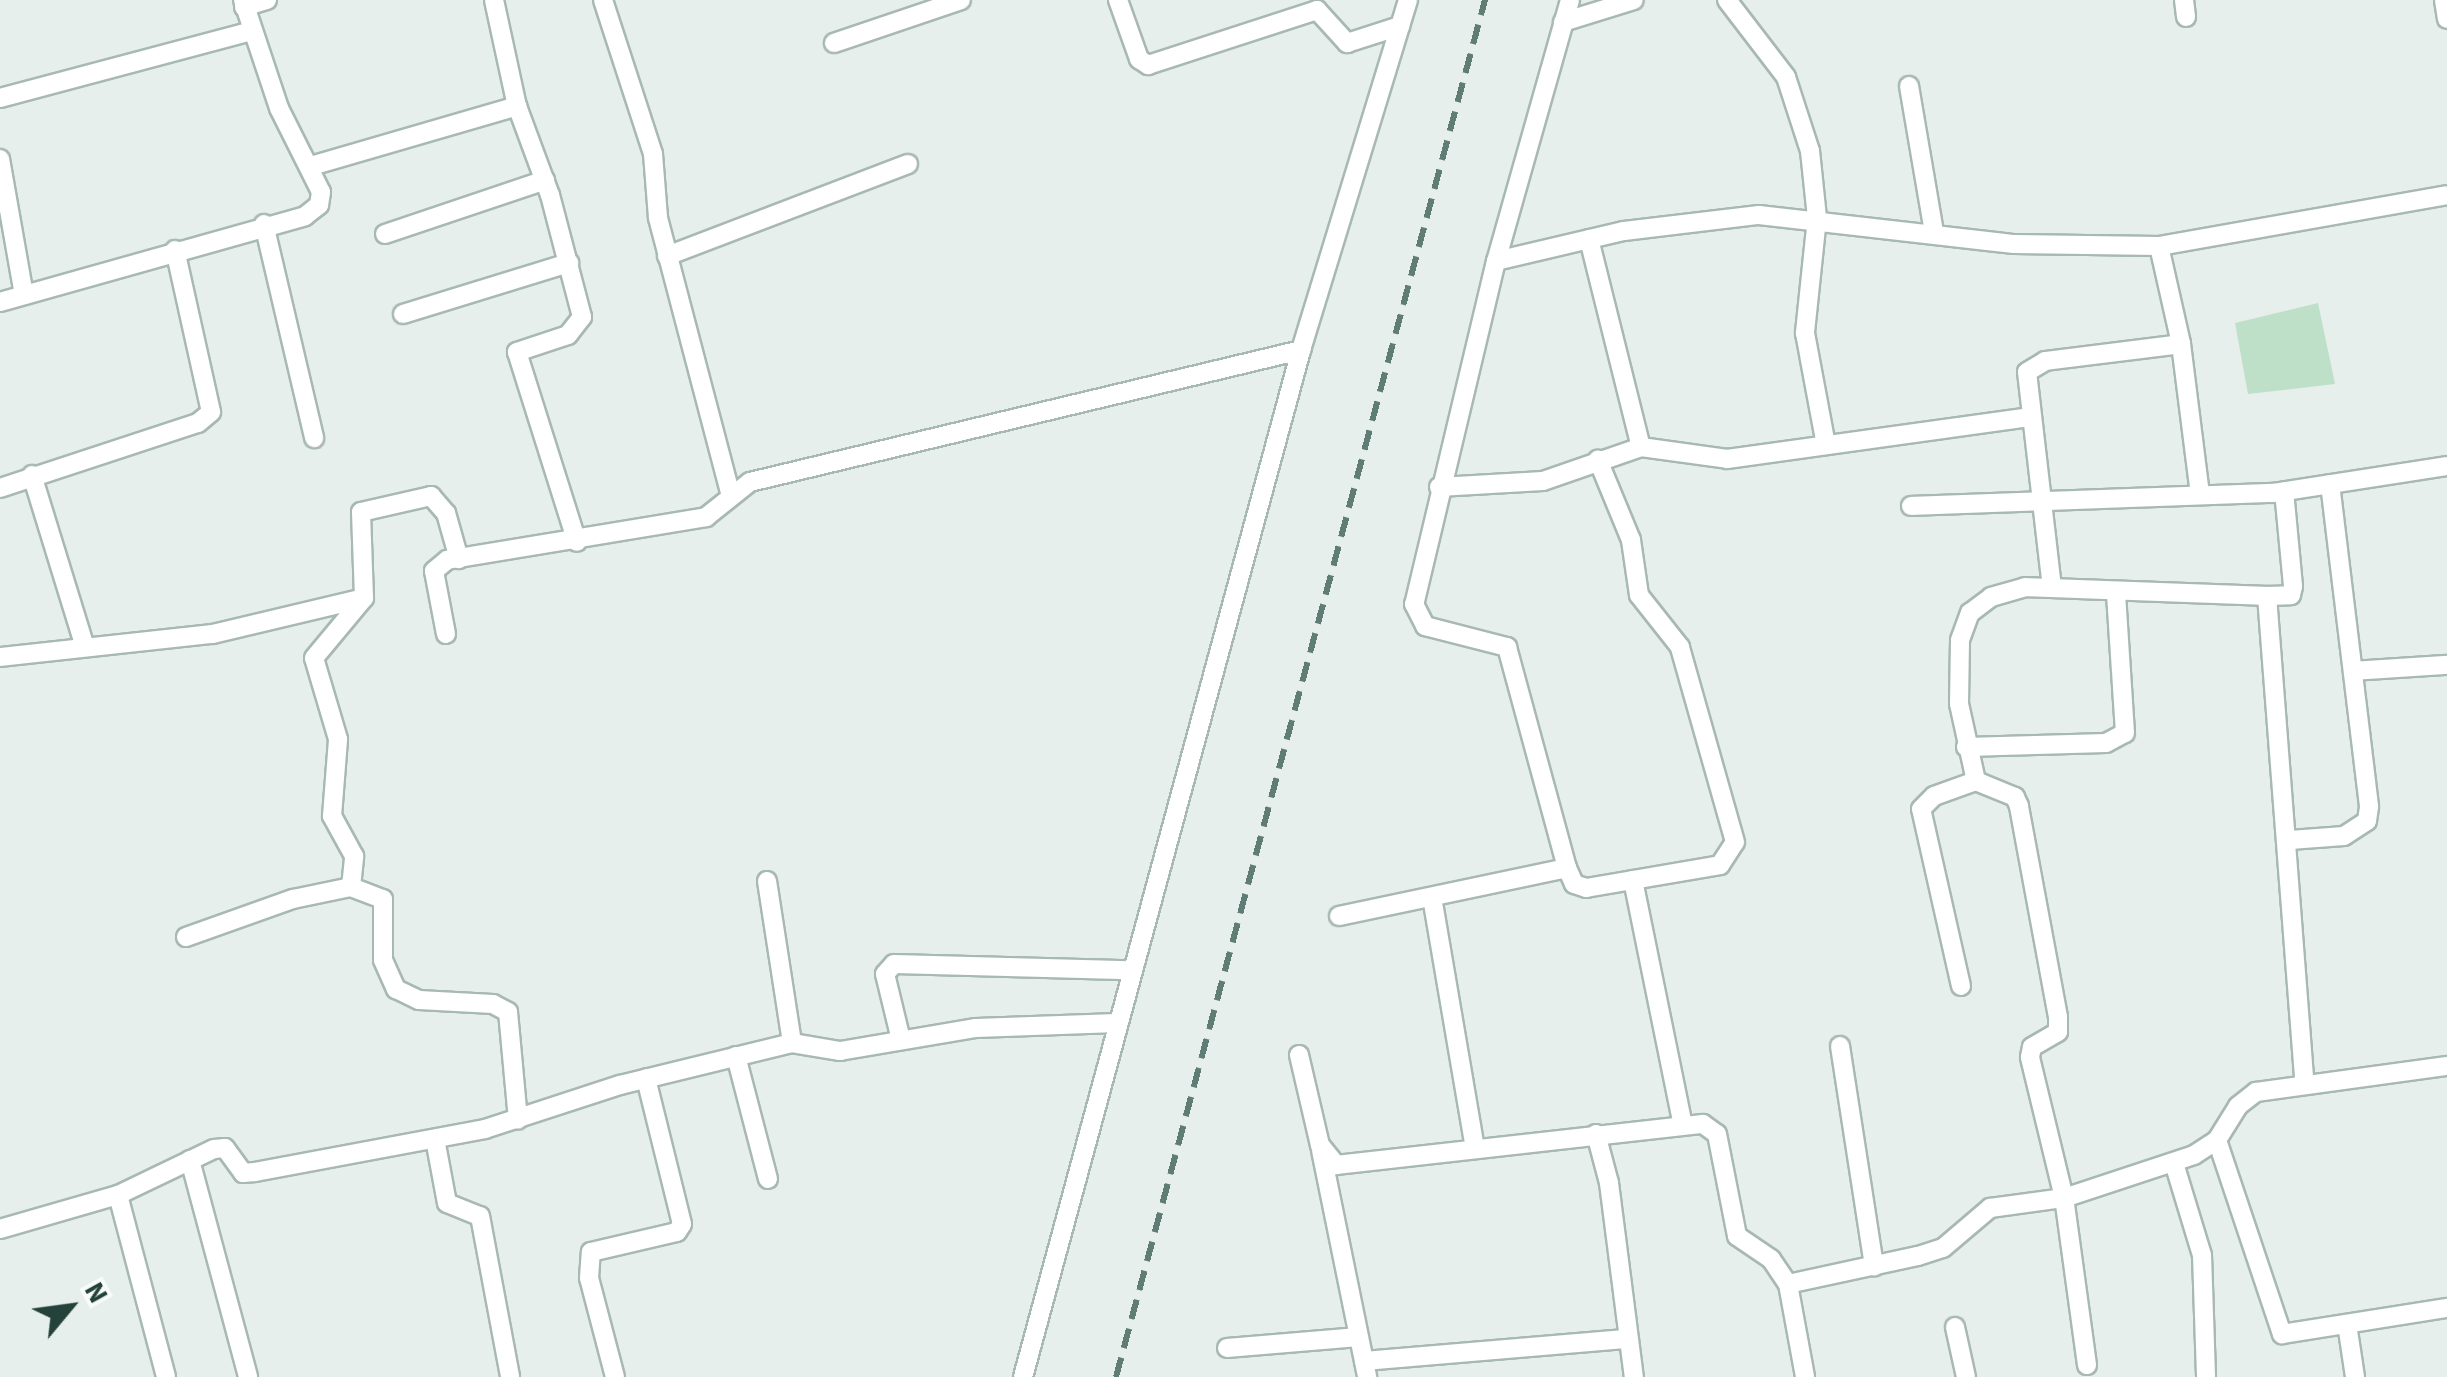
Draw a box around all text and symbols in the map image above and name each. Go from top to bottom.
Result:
north arrow [20,1257,120,1357]
text: N [74,1275,118,1310]

